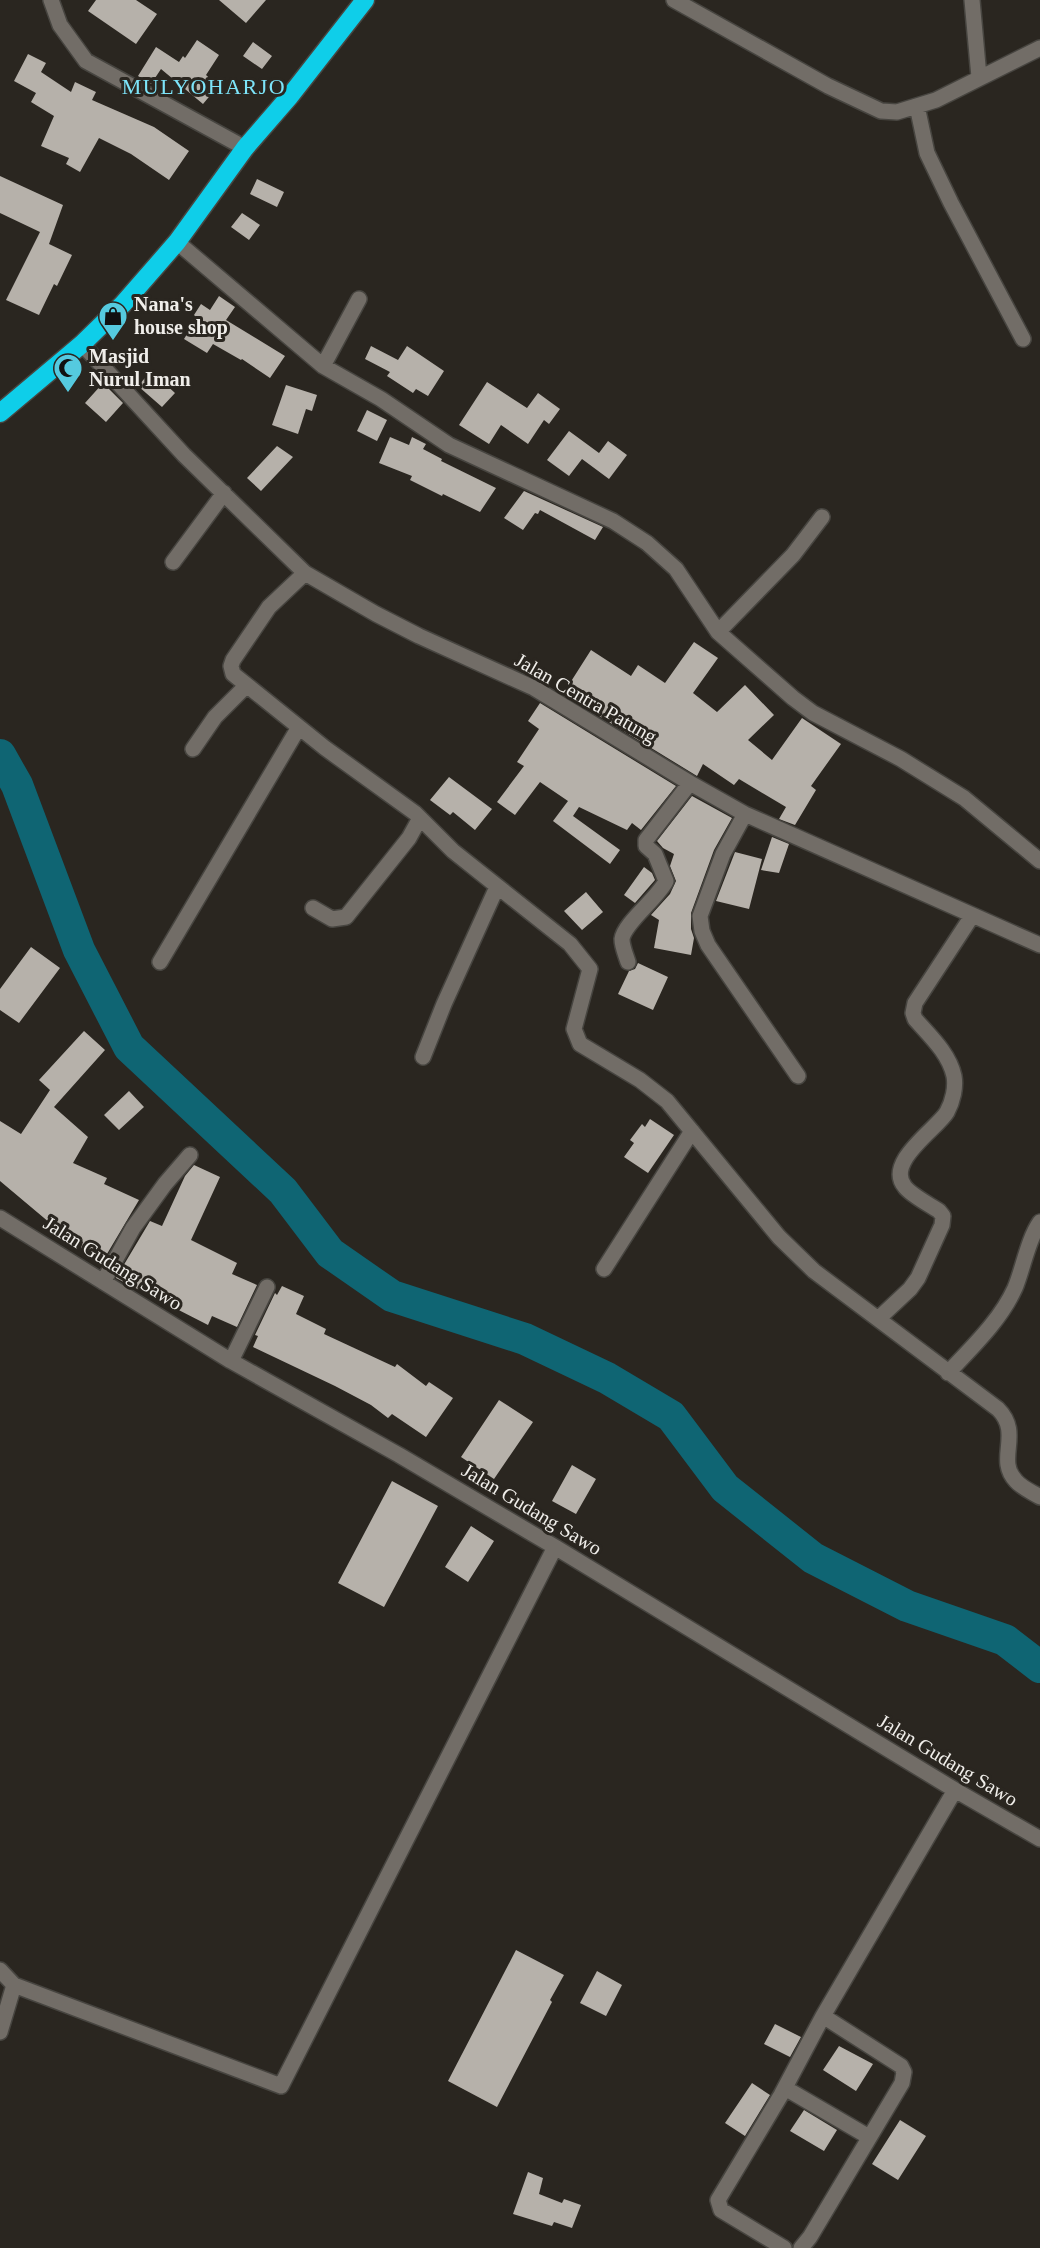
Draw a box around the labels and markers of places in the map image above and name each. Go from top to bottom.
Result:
place label: Nana's house shop [134,293,228,339]
shop icon: Nana's house shop [97,300,129,342]
place label: Masjid Nurul Iman [89,345,191,390]
mosque icon: Masjid Nurul Iman [52,352,84,394]

